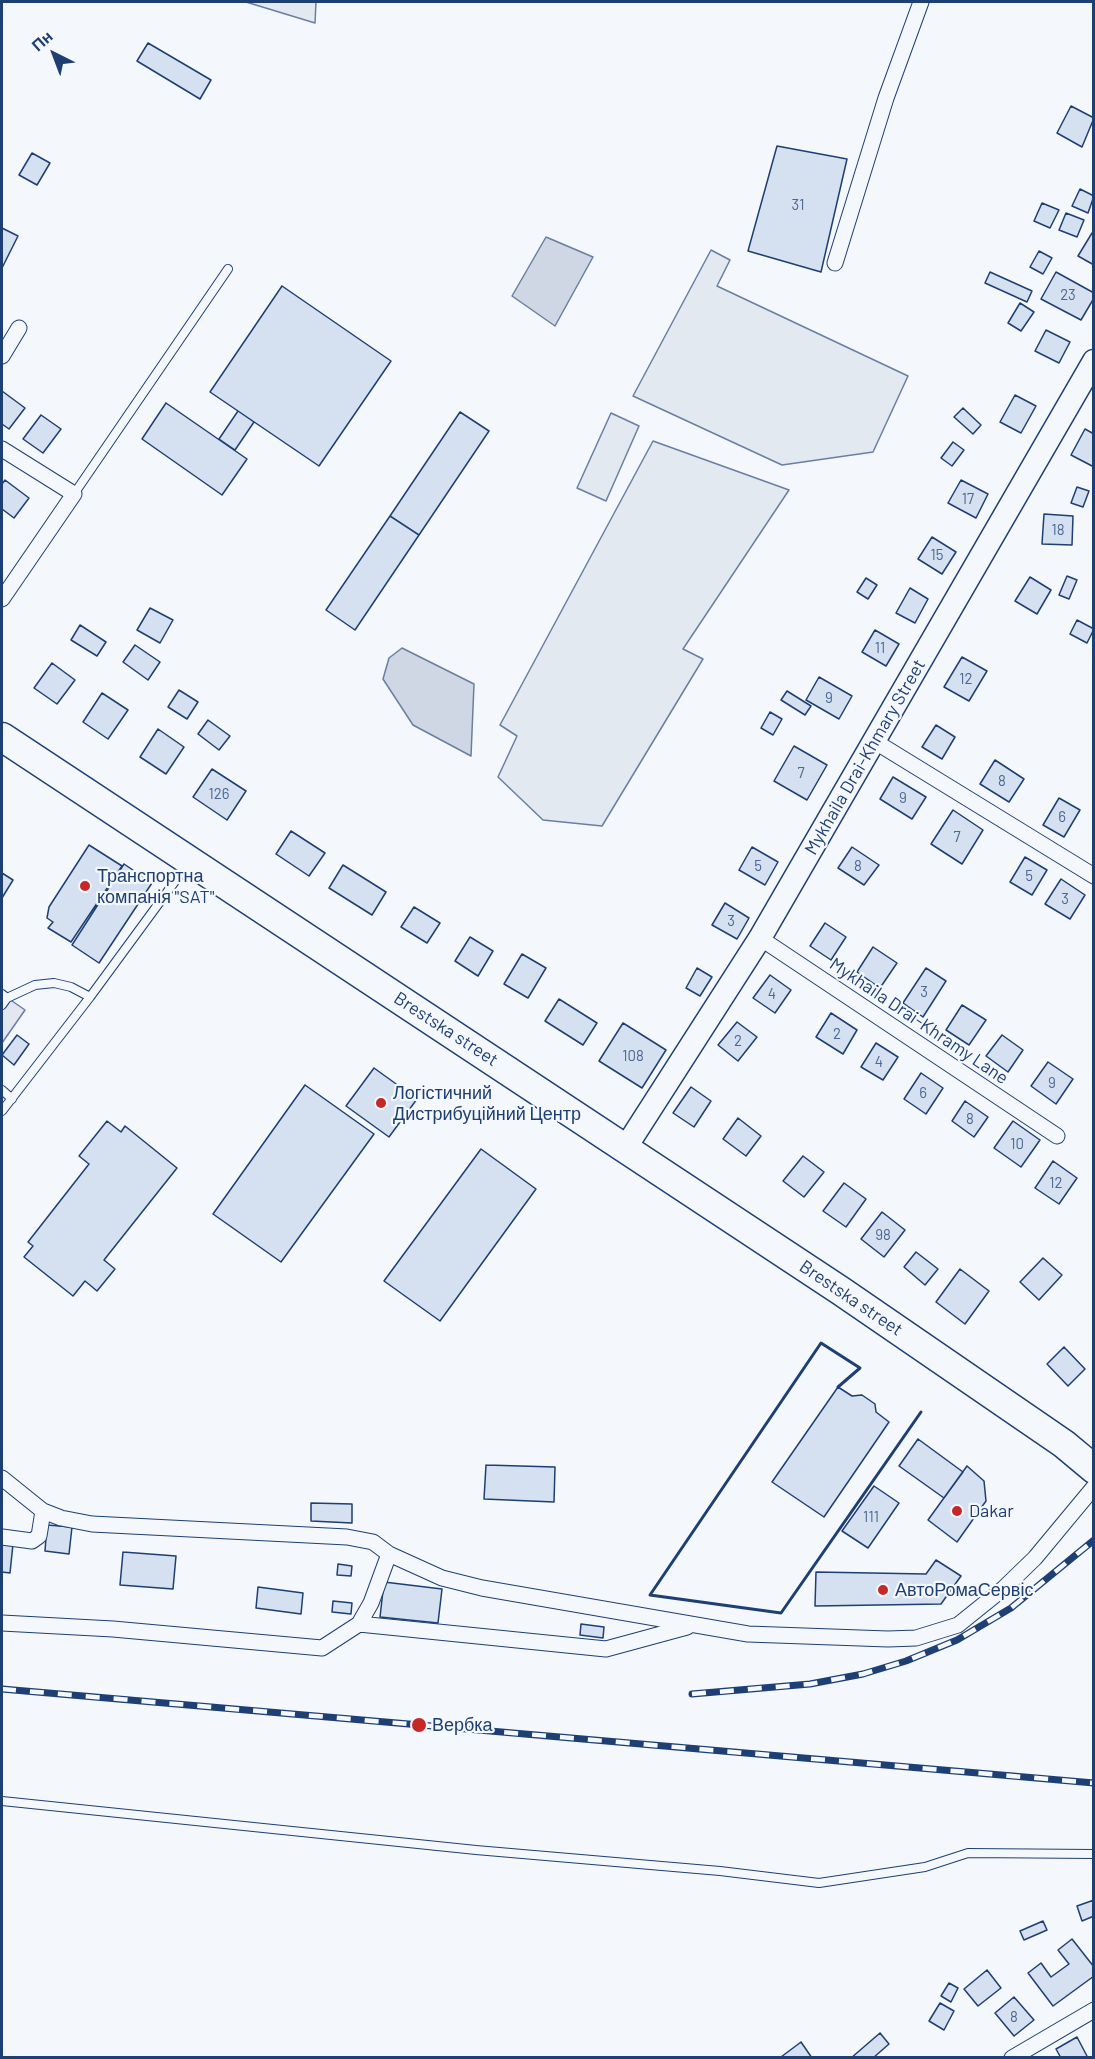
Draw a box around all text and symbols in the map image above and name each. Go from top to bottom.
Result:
north arrow [24,24,84,84]
text: Пн [27,26,56,54]
house number: 31 [792,196,804,214]
house number: 23 [1060,286,1076,304]
house number: 17 [962,490,974,508]
house number: 18 [1051,521,1065,539]
house number: 15 [931,546,943,564]
house number: 11 [875,639,885,657]
street label: Mykhaila Drai-Khmary Street [800,655,930,859]
house number: 12 [959,670,973,688]
house number: 9 [825,689,833,707]
house number: 7 [797,764,805,782]
house number: 8 [998,772,1006,790]
house number: 126 [208,785,230,803]
house number: 9 [899,789,907,807]
house number: 6 [1058,808,1066,826]
house number: 7 [953,828,961,846]
house number: 5 [754,857,762,875]
house number: 8 [854,857,862,875]
place label: Транспортна компанія "SAT" [97,865,214,908]
house number: 5 [1025,867,1033,885]
marker: Транспортна компанія "SAT" [78,879,92,893]
house number: 3 [1061,890,1069,908]
house number: 3 [727,912,735,930]
street label: Mykhaila Drai-Khramy Lane [826,953,1012,1089]
house number: 3 [920,983,928,1001]
house number: 4 [768,985,776,1003]
street label: Brestska street [390,987,502,1071]
house number: 2 [833,1025,841,1043]
house number: 2 [734,1032,742,1050]
house number: 108 [622,1047,644,1065]
house number: 4 [875,1053,883,1071]
house number: 9 [1048,1074,1056,1092]
place label: Логістичний Дистрибуційний Центр [393,1082,581,1124]
house number: 6 [919,1084,927,1102]
marker: Логістичний Дистрибуційний Центр [374,1096,388,1110]
house number: 8 [966,1110,974,1128]
house number: 10 [1010,1135,1024,1153]
house number: 12 [1049,1174,1063,1192]
house number: 98 [875,1226,891,1244]
street label: Brestska street [795,1256,907,1340]
place label: Dakar [969,1500,1014,1522]
marker: Dakar [950,1504,964,1518]
house number: 111 [863,1508,879,1526]
place label: АвтоРомаСервіс [895,1579,1033,1601]
marker: АвтоРомаСервіс [876,1583,890,1597]
place label: Вербка [432,1714,493,1736]
marker: Вербка [410,1716,428,1734]
house number: 8 [1010,2008,1018,2026]

